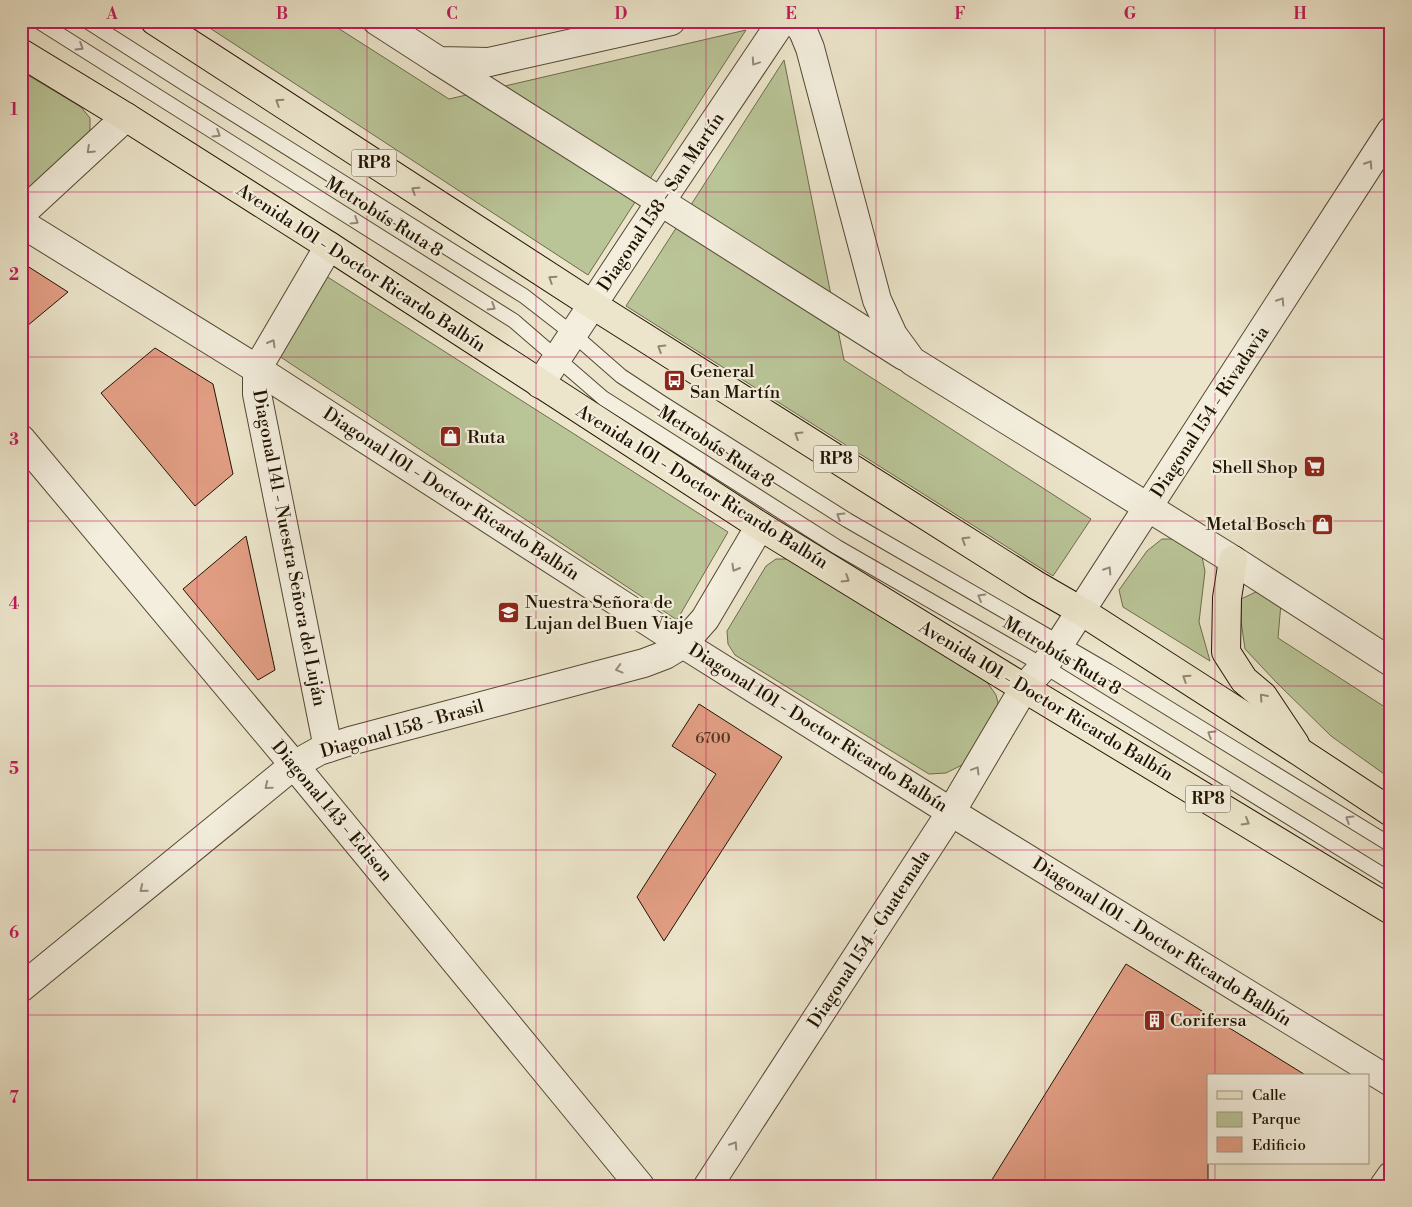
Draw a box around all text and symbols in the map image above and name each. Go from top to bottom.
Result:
text: A [105,4,118,24]
text: B [276,4,288,24]
text: C [446,4,458,24]
text: D [615,4,628,24]
text: E [785,4,797,24]
text: F [954,4,966,24]
text: G [1124,4,1137,24]
text: H [1293,4,1307,24]
one-way arrow [74,41,83,51]
one-way arrow [752,56,761,65]
one-way arrow [275,98,284,108]
text: 1 [10,100,18,120]
street label: Diagonal 158 - San Martín [593,108,730,296]
one-way arrow [211,128,221,137]
one-way arrow [87,144,96,153]
road number: RP8 [352,150,396,177]
one-way arrow [1363,161,1373,170]
street label: Metrobús Ruta 8 [321,172,447,262]
street label: Avenida 101 - Doctor Ricardo Balbín [231,178,490,358]
one-way arrow [412,187,421,196]
one-way arrow [349,214,358,224]
text: 2 [9,265,19,285]
one-way arrow [548,275,557,285]
one-way arrow [1275,297,1285,306]
one-way arrow [487,301,496,310]
street label: Diagonal 154 - Rivadavia [1146,321,1275,502]
one-way arrow [266,339,276,348]
one-way arrow [657,345,666,354]
place label: General San Martín [690,360,780,404]
bus stop icon: General San Martín [662,369,686,393]
street label: Diagonal 141 - Nuestra Señora del Luján [247,388,331,708]
street label: Avenida 101 - Doctor Ricardo Balbín [571,399,833,575]
street label: Metrobús Ruta 8 [653,401,779,493]
street label: Diagonal 101 - Doctor Ricardo Balbín [318,402,584,586]
shop icon: Ruta [439,425,463,449]
place label: Ruta [467,426,506,449]
text: 3 [9,430,19,450]
one-way arrow [794,431,803,441]
road number: RP8 [814,446,858,472]
supermarket icon: Shell Shop [1302,455,1326,479]
place label: Shell Shop [1212,456,1298,479]
one-way arrow [837,512,846,522]
shop icon: Metal Bosch [1310,512,1334,536]
place label: Metal Bosch [1206,513,1306,536]
one-way arrow [962,537,971,546]
one-way arrow [732,562,742,571]
one-way arrow [1102,566,1111,575]
one-way arrow [841,572,850,582]
place label: Nuestra Señora de Lujan del Buen Viaje [525,591,693,635]
text: 4 [9,594,20,614]
one-way arrow [978,594,987,604]
school or university icon: Nuestra Señora de Lujan del Buen Viaje [497,600,521,624]
street label: Metrobús Ruta 8 [998,612,1126,700]
street label: Avenida 101 - Doctor Ricardo Balbín [914,615,1178,786]
street label: Diagonal 101 - Doctor Ricardo Balbín [684,638,952,818]
one-way arrow [615,664,623,674]
one-way arrow [1182,675,1191,684]
street label: Diagonal 158 - Brasil [318,694,487,763]
one-way arrow [1260,694,1269,703]
house number: 6700 [695,729,731,748]
one-way arrow [1207,731,1216,740]
street label: Diagonal 143 - Edison [266,736,398,886]
text: 5 [9,759,19,779]
one-way arrow [970,766,980,775]
one-way arrow [265,780,274,789]
road number: RP8 [1186,786,1230,812]
one-way arrow [1240,816,1249,826]
one-way arrow [1346,816,1355,826]
street label: Diagonal 154 - Guatemala [803,845,936,1032]
street label: Diagonal 101 - Doctor Ricardo Balbín [1028,852,1296,1032]
one-way arrow [139,883,148,892]
text: 6 [9,923,19,943]
building icon: Corifersa [1142,1008,1166,1032]
place label: Corifersa [1170,1009,1247,1032]
legend [1207,1074,1370,1164]
text: Calle [1252,1086,1286,1105]
text: 7 [9,1088,19,1108]
text: Parque [1252,1110,1301,1129]
text: Edificio [1252,1136,1306,1155]
one-way arrow [728,1141,738,1150]

